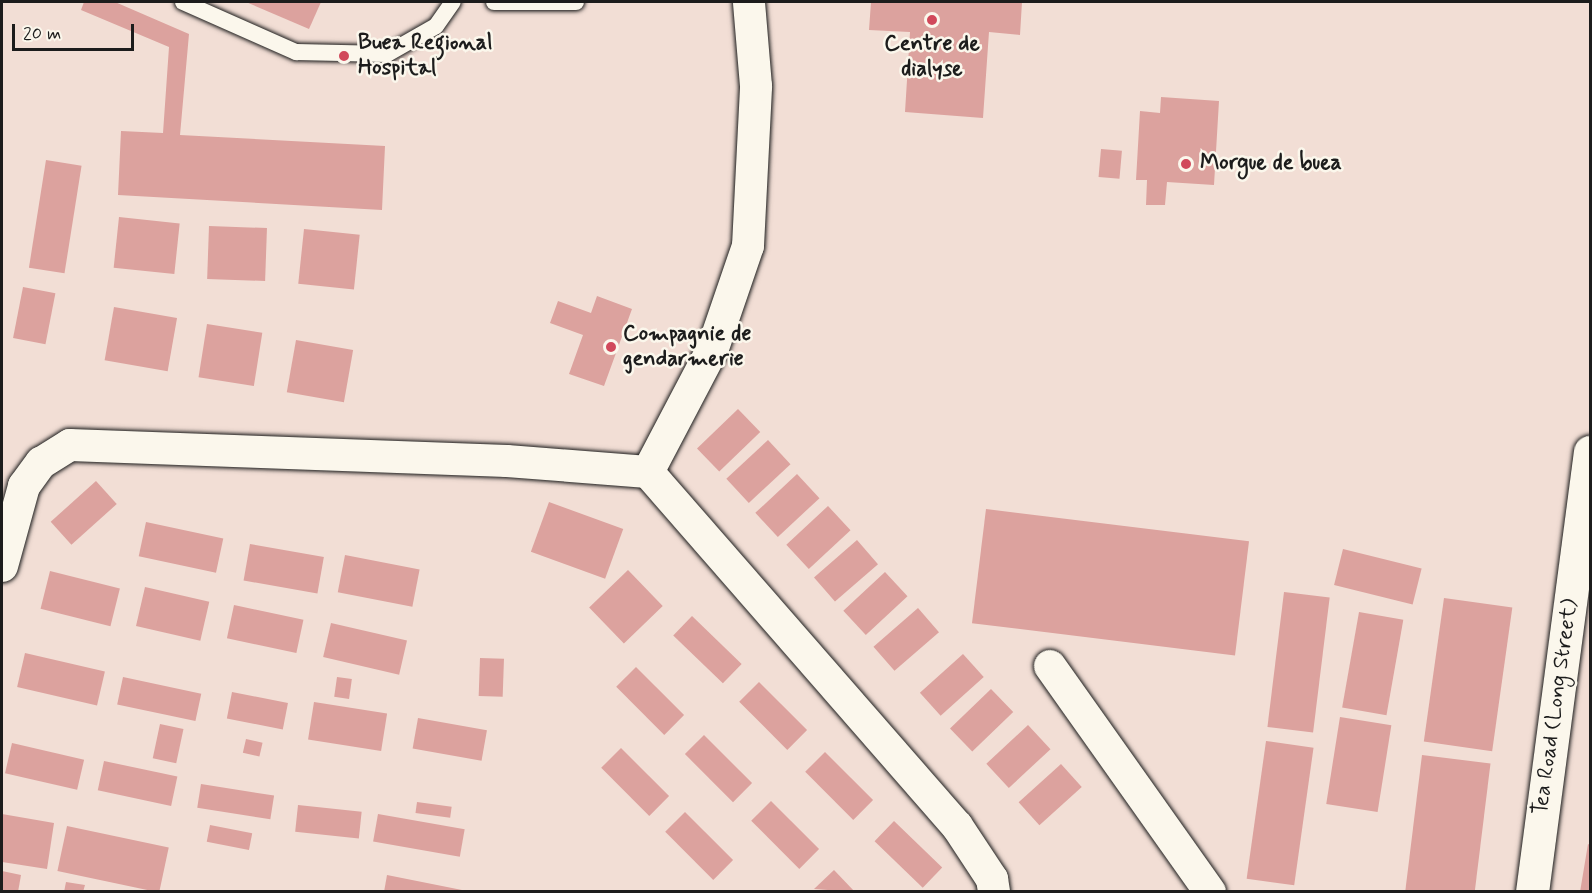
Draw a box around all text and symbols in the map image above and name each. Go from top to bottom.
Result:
marker: Centre de dialyse [923,11,941,29]
scale bar [15,12,136,50]
text: 20 m [23,22,61,46]
place label: Buea Regional Hospital [358,30,492,82]
place label: Centre de dialyse [884,31,980,82]
marker: Buea Regional Hospital [335,47,353,65]
place label: Morgue de buea [1200,151,1343,177]
marker: Morgue de buea [1177,155,1195,173]
place label: Compagnie de gendarmerie [623,321,752,372]
marker: Compagnie de gendarmerie [604,340,618,354]
street label: Tea Road (Long Street) [1528,597,1584,817]

